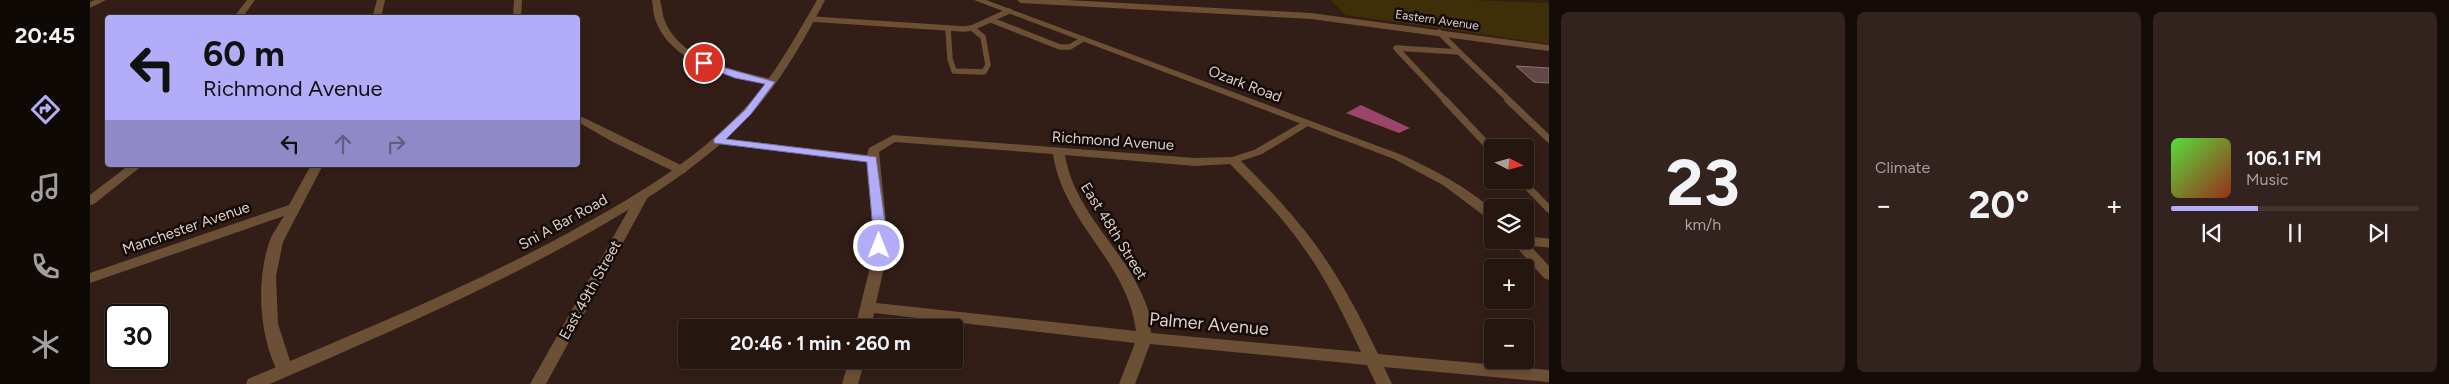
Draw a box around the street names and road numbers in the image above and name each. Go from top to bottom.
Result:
street label: Eastern Avenue [1394,7,1480,33]
street label: Ozark Road [1206,62,1284,106]
street label: Richmond Avenue [1051,128,1175,154]
street label: East 48th Street [1077,179,1151,283]
street label: Sni A Bar Road [515,190,611,254]
street label: Manchester Avenue [120,198,252,258]
street label: East 49th Street [555,237,625,343]
street label: Palmer Avenue [1148,308,1270,340]

